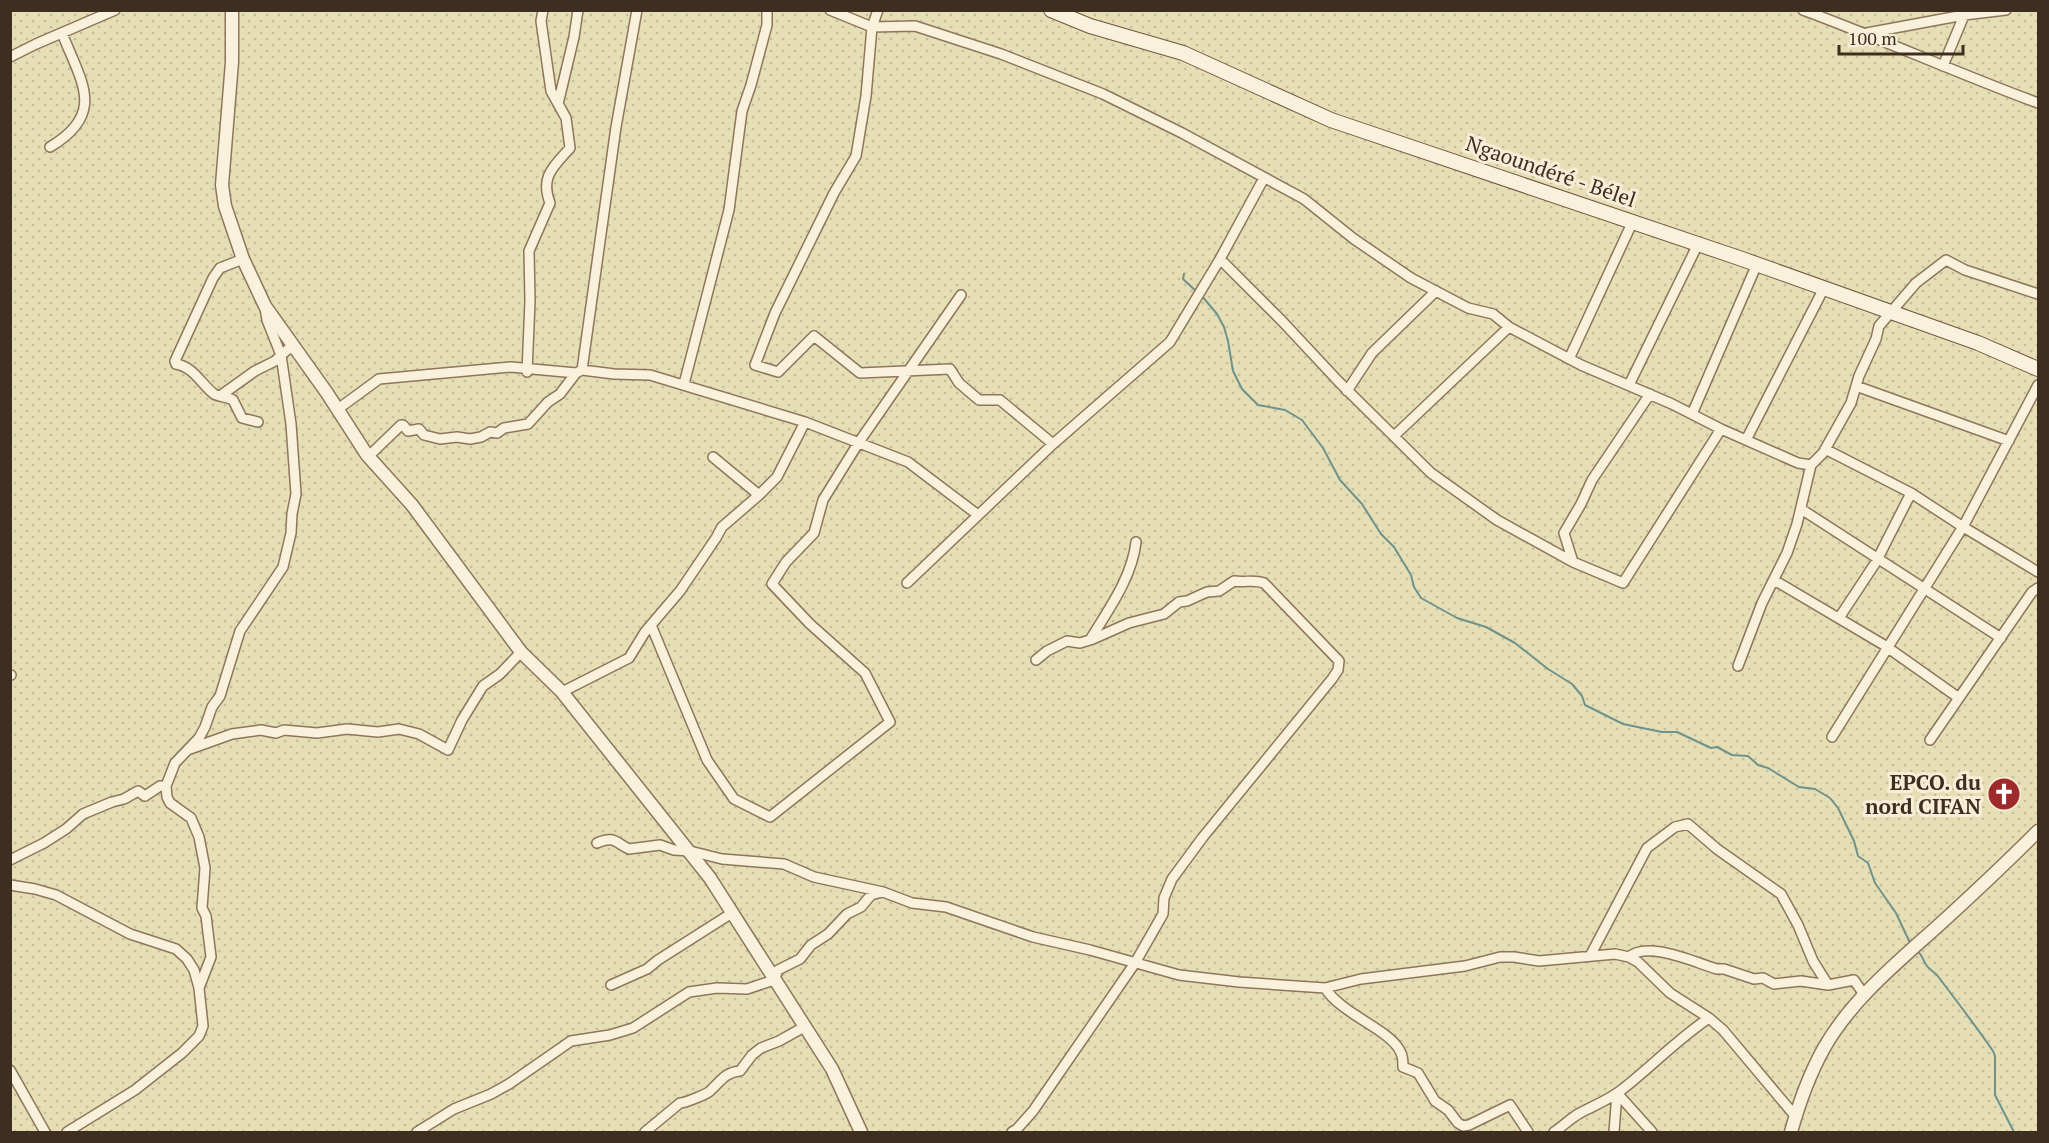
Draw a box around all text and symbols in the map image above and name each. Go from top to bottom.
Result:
scale bar [1839,18,1964,56]
text: 100 m [1848,26,1897,50]
street label: Ngaoundéré - Bélel [1462,129,1640,213]
place label: EPCO. du nord CIFAN [1865,768,1981,820]
church icon: EPCO. du nord CIFAN [1986,776,2022,812]

